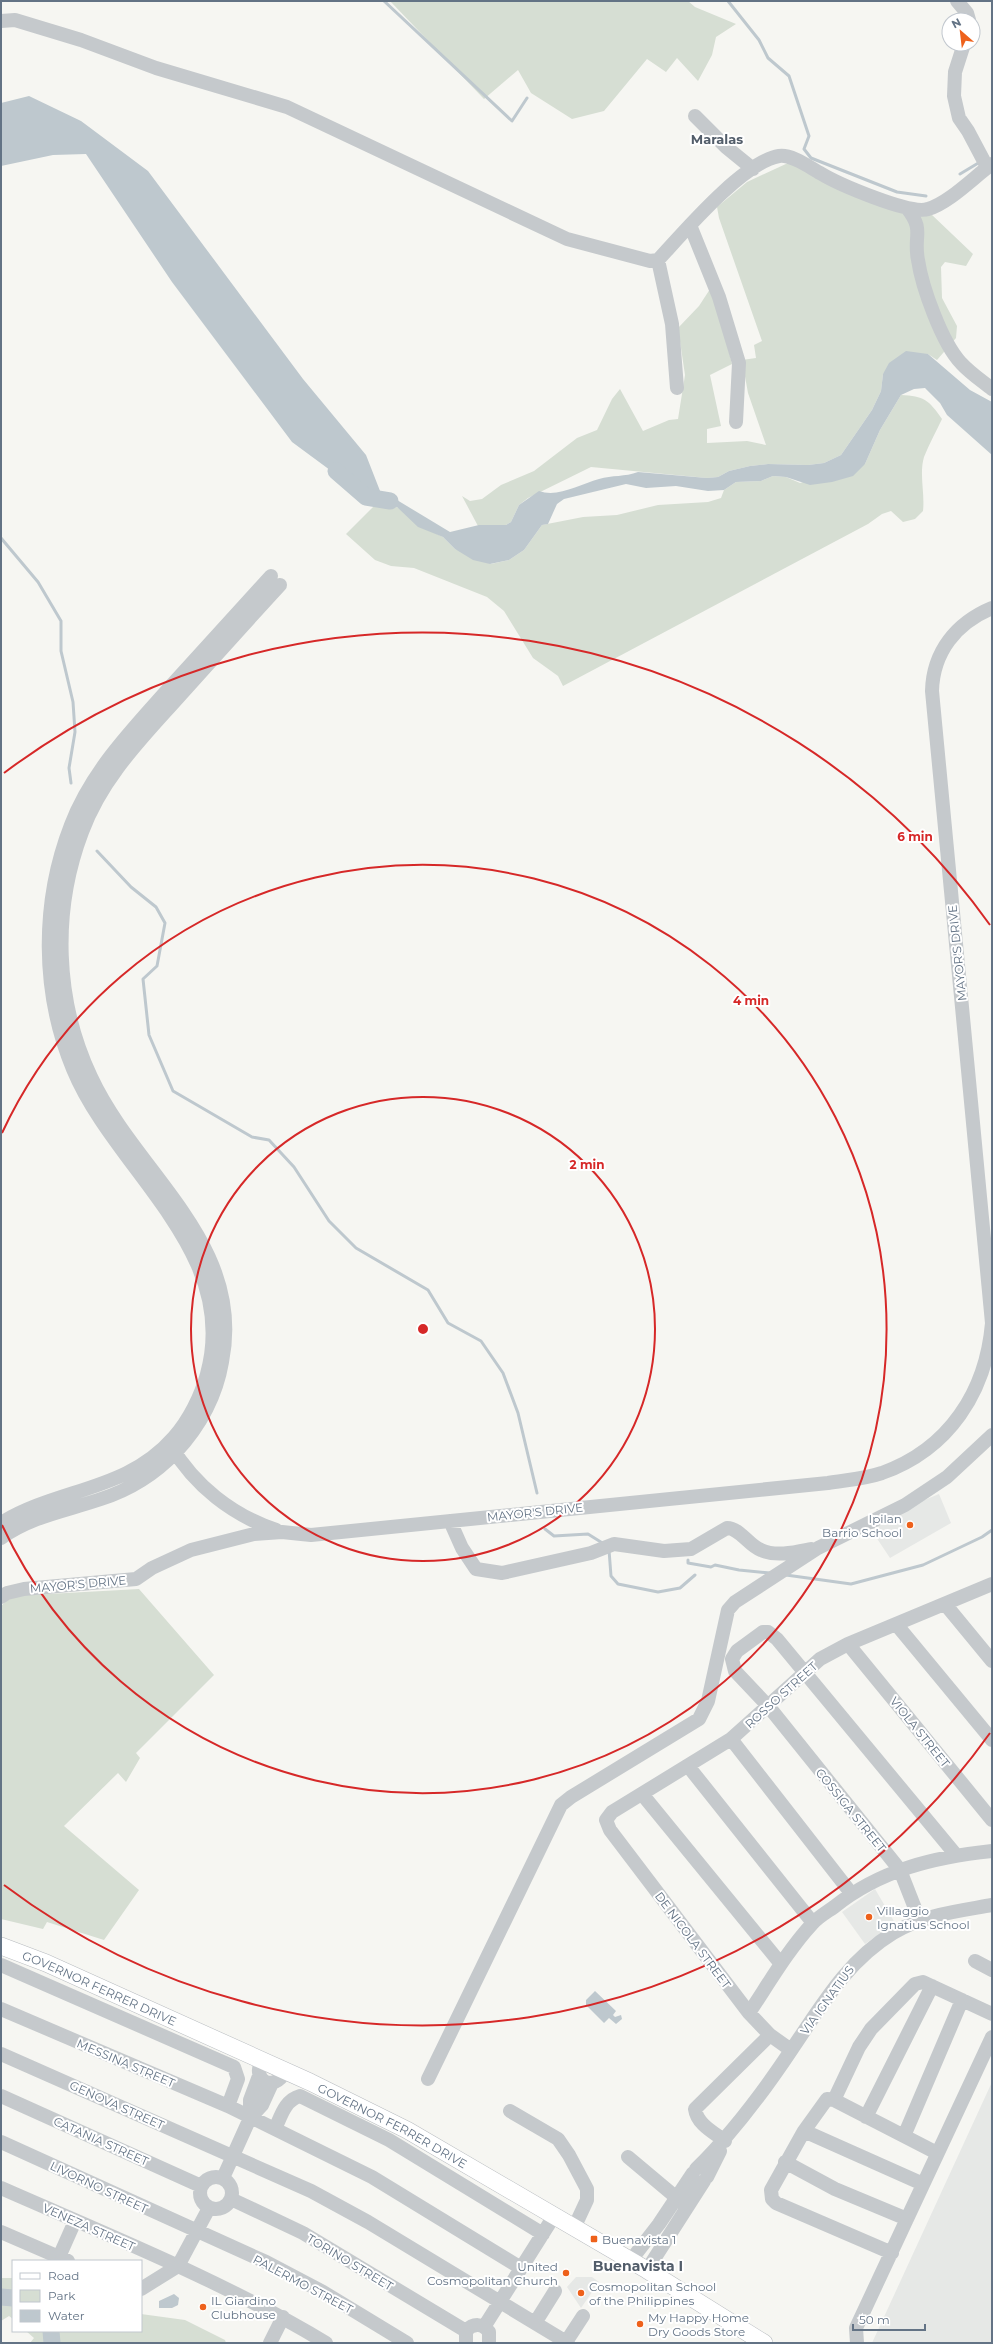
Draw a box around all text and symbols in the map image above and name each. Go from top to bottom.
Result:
north arrow [941,12,981,52]
text: N [949,15,964,31]
district label: Maralas [691,131,743,147]
text: 6 min [897,829,933,844]
street label: MAYOR'S DRIVE [944,904,970,1002]
text: 4 min [733,993,769,1008]
text: 2 min [570,1157,604,1172]
centre of rings [416,1322,430,1336]
street label: MAYOR'S DRIVE [486,1499,584,1525]
place label: Ipilan Barrio School [822,1511,902,1540]
marker: Ipilan Barrio School [905,1520,915,1530]
street label: MAYOR'S DRIVE [29,1572,127,1596]
street label: ROSSO STREET [742,1658,820,1732]
street label: VIOLA STREET [887,1694,953,1770]
street label: COSSIGA STREET [813,1765,889,1855]
street label: DE NICOLA STREET [652,1889,734,1991]
place label: Villaggio Ignatius School [877,1903,970,1932]
marker: Villaggio Ignatius School [864,1912,874,1922]
street label: GOVERNOR FERRER DRIVE [20,1947,179,2028]
street label: VIA IGNATIUS [797,1962,857,2038]
street label: MESSINA STREET [75,2036,177,2090]
street label: GENOVA STREET [67,2077,167,2133]
street label: GOVERNOR FERRER DRIVE [316,2080,470,2171]
street label: CATANIA STREET [51,2113,151,2169]
street label: LIVORNO STREET [48,2158,150,2216]
street label: VENEZA STREET [41,2200,138,2254]
street label: TORINO STREET [304,2230,396,2294]
place label: Buenavista 1 [602,2232,676,2247]
marker: Buenavista 1 [589,2234,599,2244]
street label: PALERMO STREET [251,2251,356,2317]
district label: Buenavista I [593,2257,683,2275]
place label: United Cosmopolitan Church [427,2259,558,2288]
legend [12,2260,142,2332]
text: Road [48,2268,79,2283]
marker: United Cosmopolitan Church [561,2268,571,2278]
place label: Cosmopolitan School of the Philippines [589,2279,716,2308]
text: Park [48,2288,76,2303]
marker: Cosmopolitan School of the Philippines [576,2288,586,2298]
place label: IL Giardino Clubhouse [211,2293,276,2322]
marker: IL Giardino Clubhouse [198,2302,208,2312]
scale bar [853,2306,925,2332]
text: Water [48,2308,85,2323]
place label: My Happy Home Dry Goods Store [648,2310,749,2339]
text: 50 m [859,2312,890,2327]
marker: My Happy Home Dry Goods Store [635,2319,645,2329]

